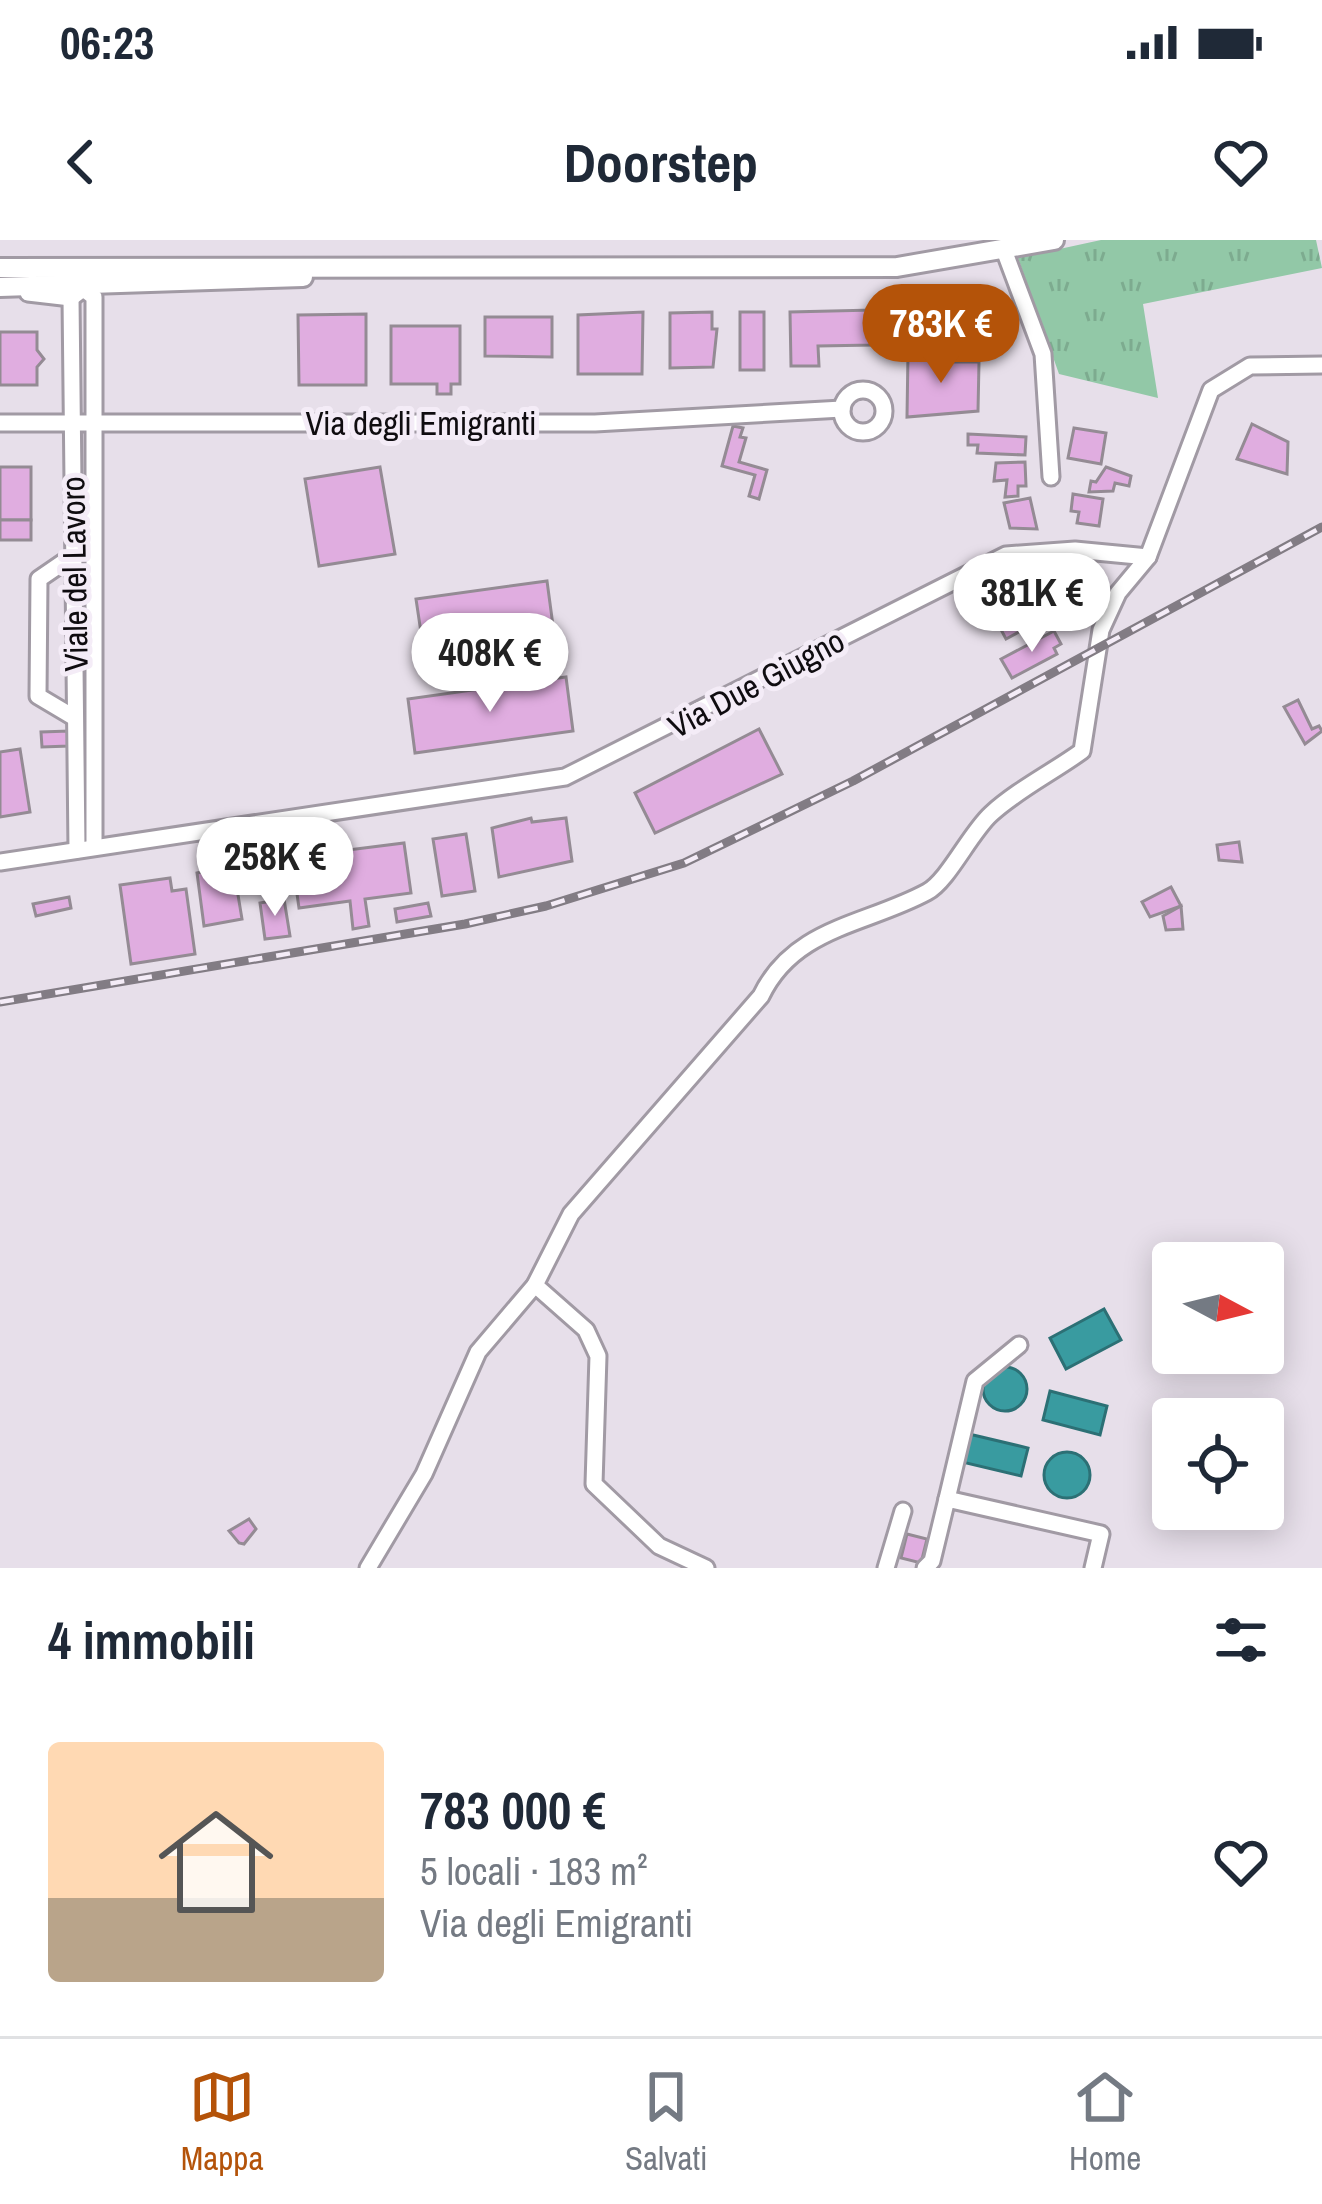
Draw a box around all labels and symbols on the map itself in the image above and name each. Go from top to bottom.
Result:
pin: 783K € [843,284,1039,386]
street label: Via degli Emigranti [305,401,537,445]
street label: Viale del Lavoro [50,476,98,672]
pin: 381K € [934,553,1130,655]
pin: 408K € [392,613,588,715]
street label: Via Due Giugno [660,618,852,748]
pin: 258K € [177,817,373,919]
north arrow [1152,1242,1284,1374]

